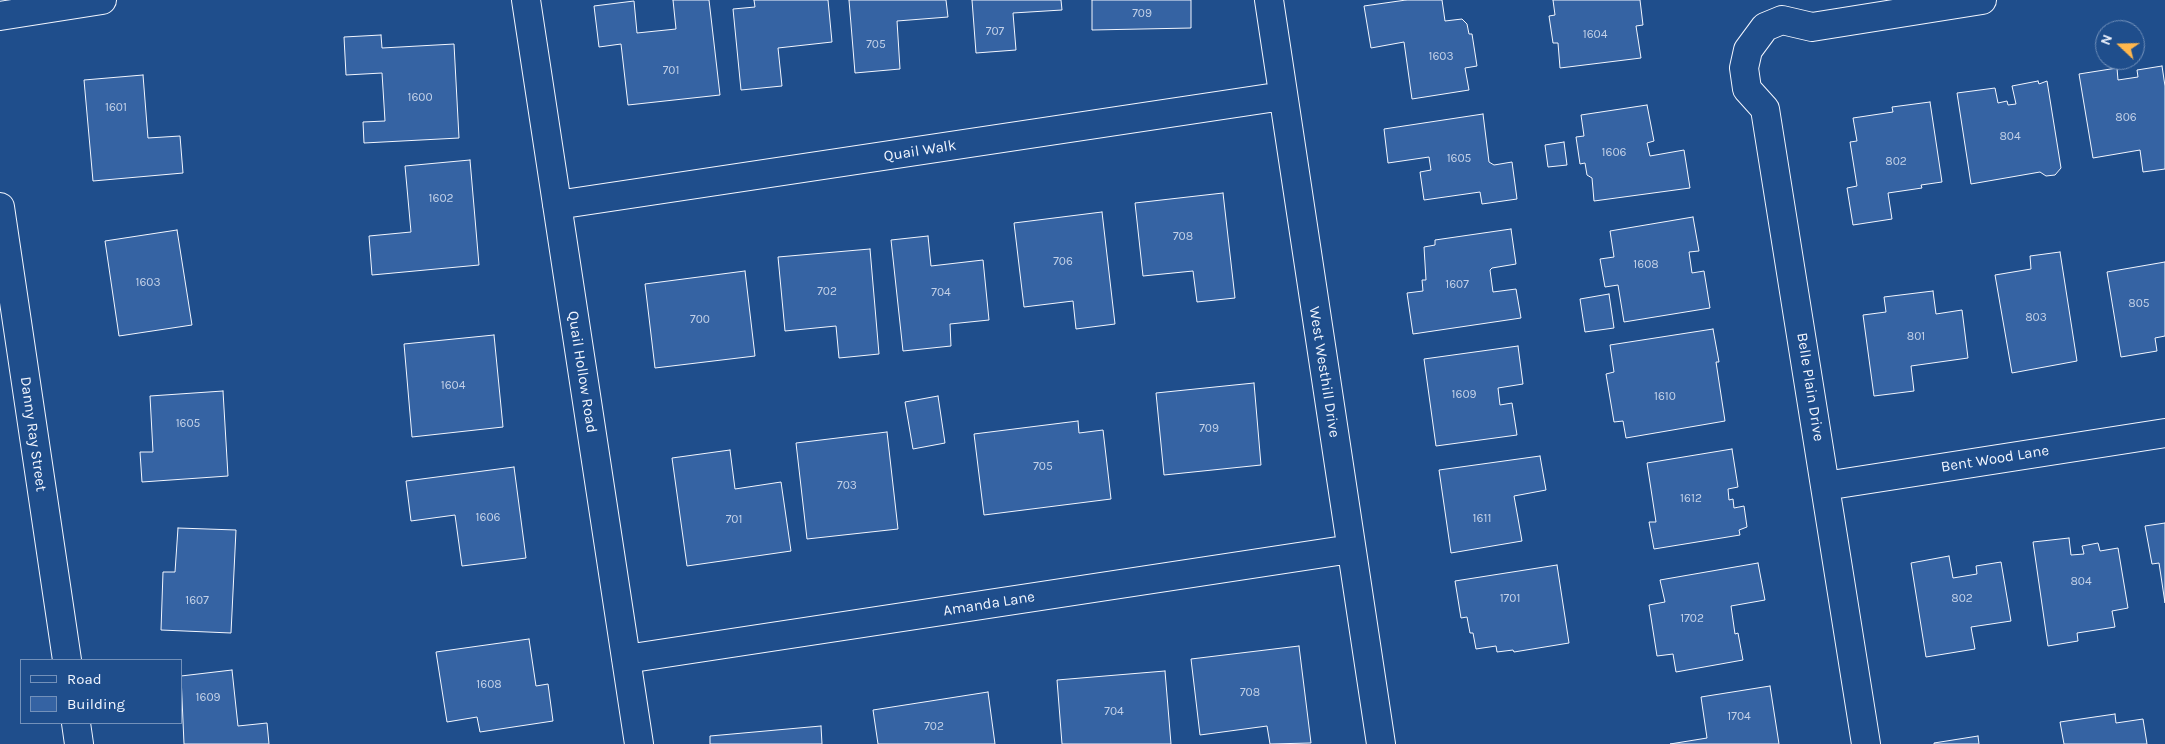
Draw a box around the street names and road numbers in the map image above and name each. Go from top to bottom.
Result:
street label: Quail Walk [882,136,958,166]
street label: West Westhill Drive [1305,305,1343,439]
street label: Quail Hollow Road [563,310,601,434]
street label: Belle Plain Drive [1793,331,1827,443]
street label: Danny Ray Street [16,375,50,493]
street label: Bent Wood Lane [1940,442,2050,476]
street label: Amanda Lane [942,588,1036,620]

